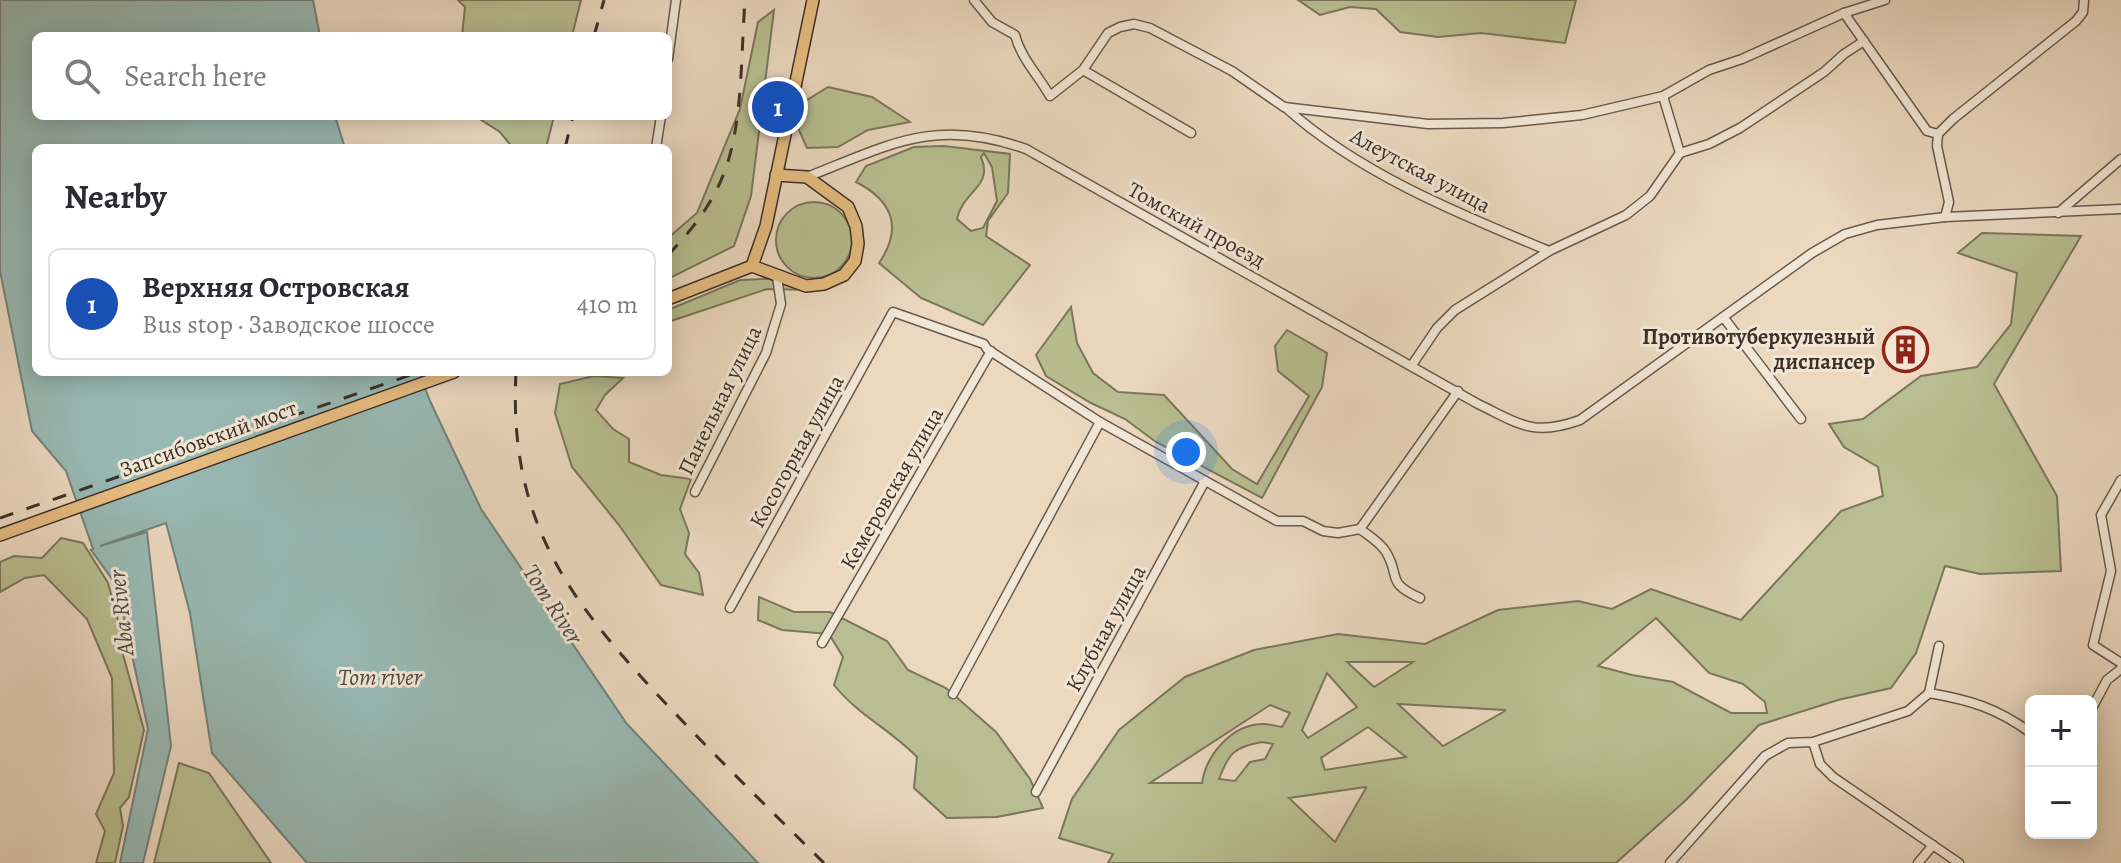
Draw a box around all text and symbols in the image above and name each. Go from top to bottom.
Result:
search box [32,32,672,120]
icon: search [60,54,104,98]
text: Search here [124,56,267,96]
pin: 1 [752,77,804,137]
street label: Алеутская улица [1344,121,1497,221]
text: Nearby [64,173,167,220]
street label: Томский проезд [1122,175,1271,275]
text: Верхняя Островская [142,267,410,307]
text: 1 [87,287,97,322]
text: 410 m [577,287,638,322]
text: Bus stop · Заводское шоссе [142,307,435,342]
street label: Панельная улица [671,320,769,480]
place label: Противотуберкулезный диспансер [1642,322,1875,377]
building icon: Противотуберкулезный диспансер [1882,325,1930,373]
street label: Косогорная улица [742,369,852,533]
street label: Запсибовский мост [116,393,301,485]
street label: Кемеровская улица [833,401,951,575]
your location [1166,432,1206,472]
water label: Tom River [515,558,591,651]
street label: Клубная улица [1059,559,1153,697]
water label: Aba River [101,568,142,659]
water label: Tom river [338,661,423,693]
map controls [2025,695,2097,839]
button: + [2025,695,2097,767]
button: − [2025,767,2097,839]

